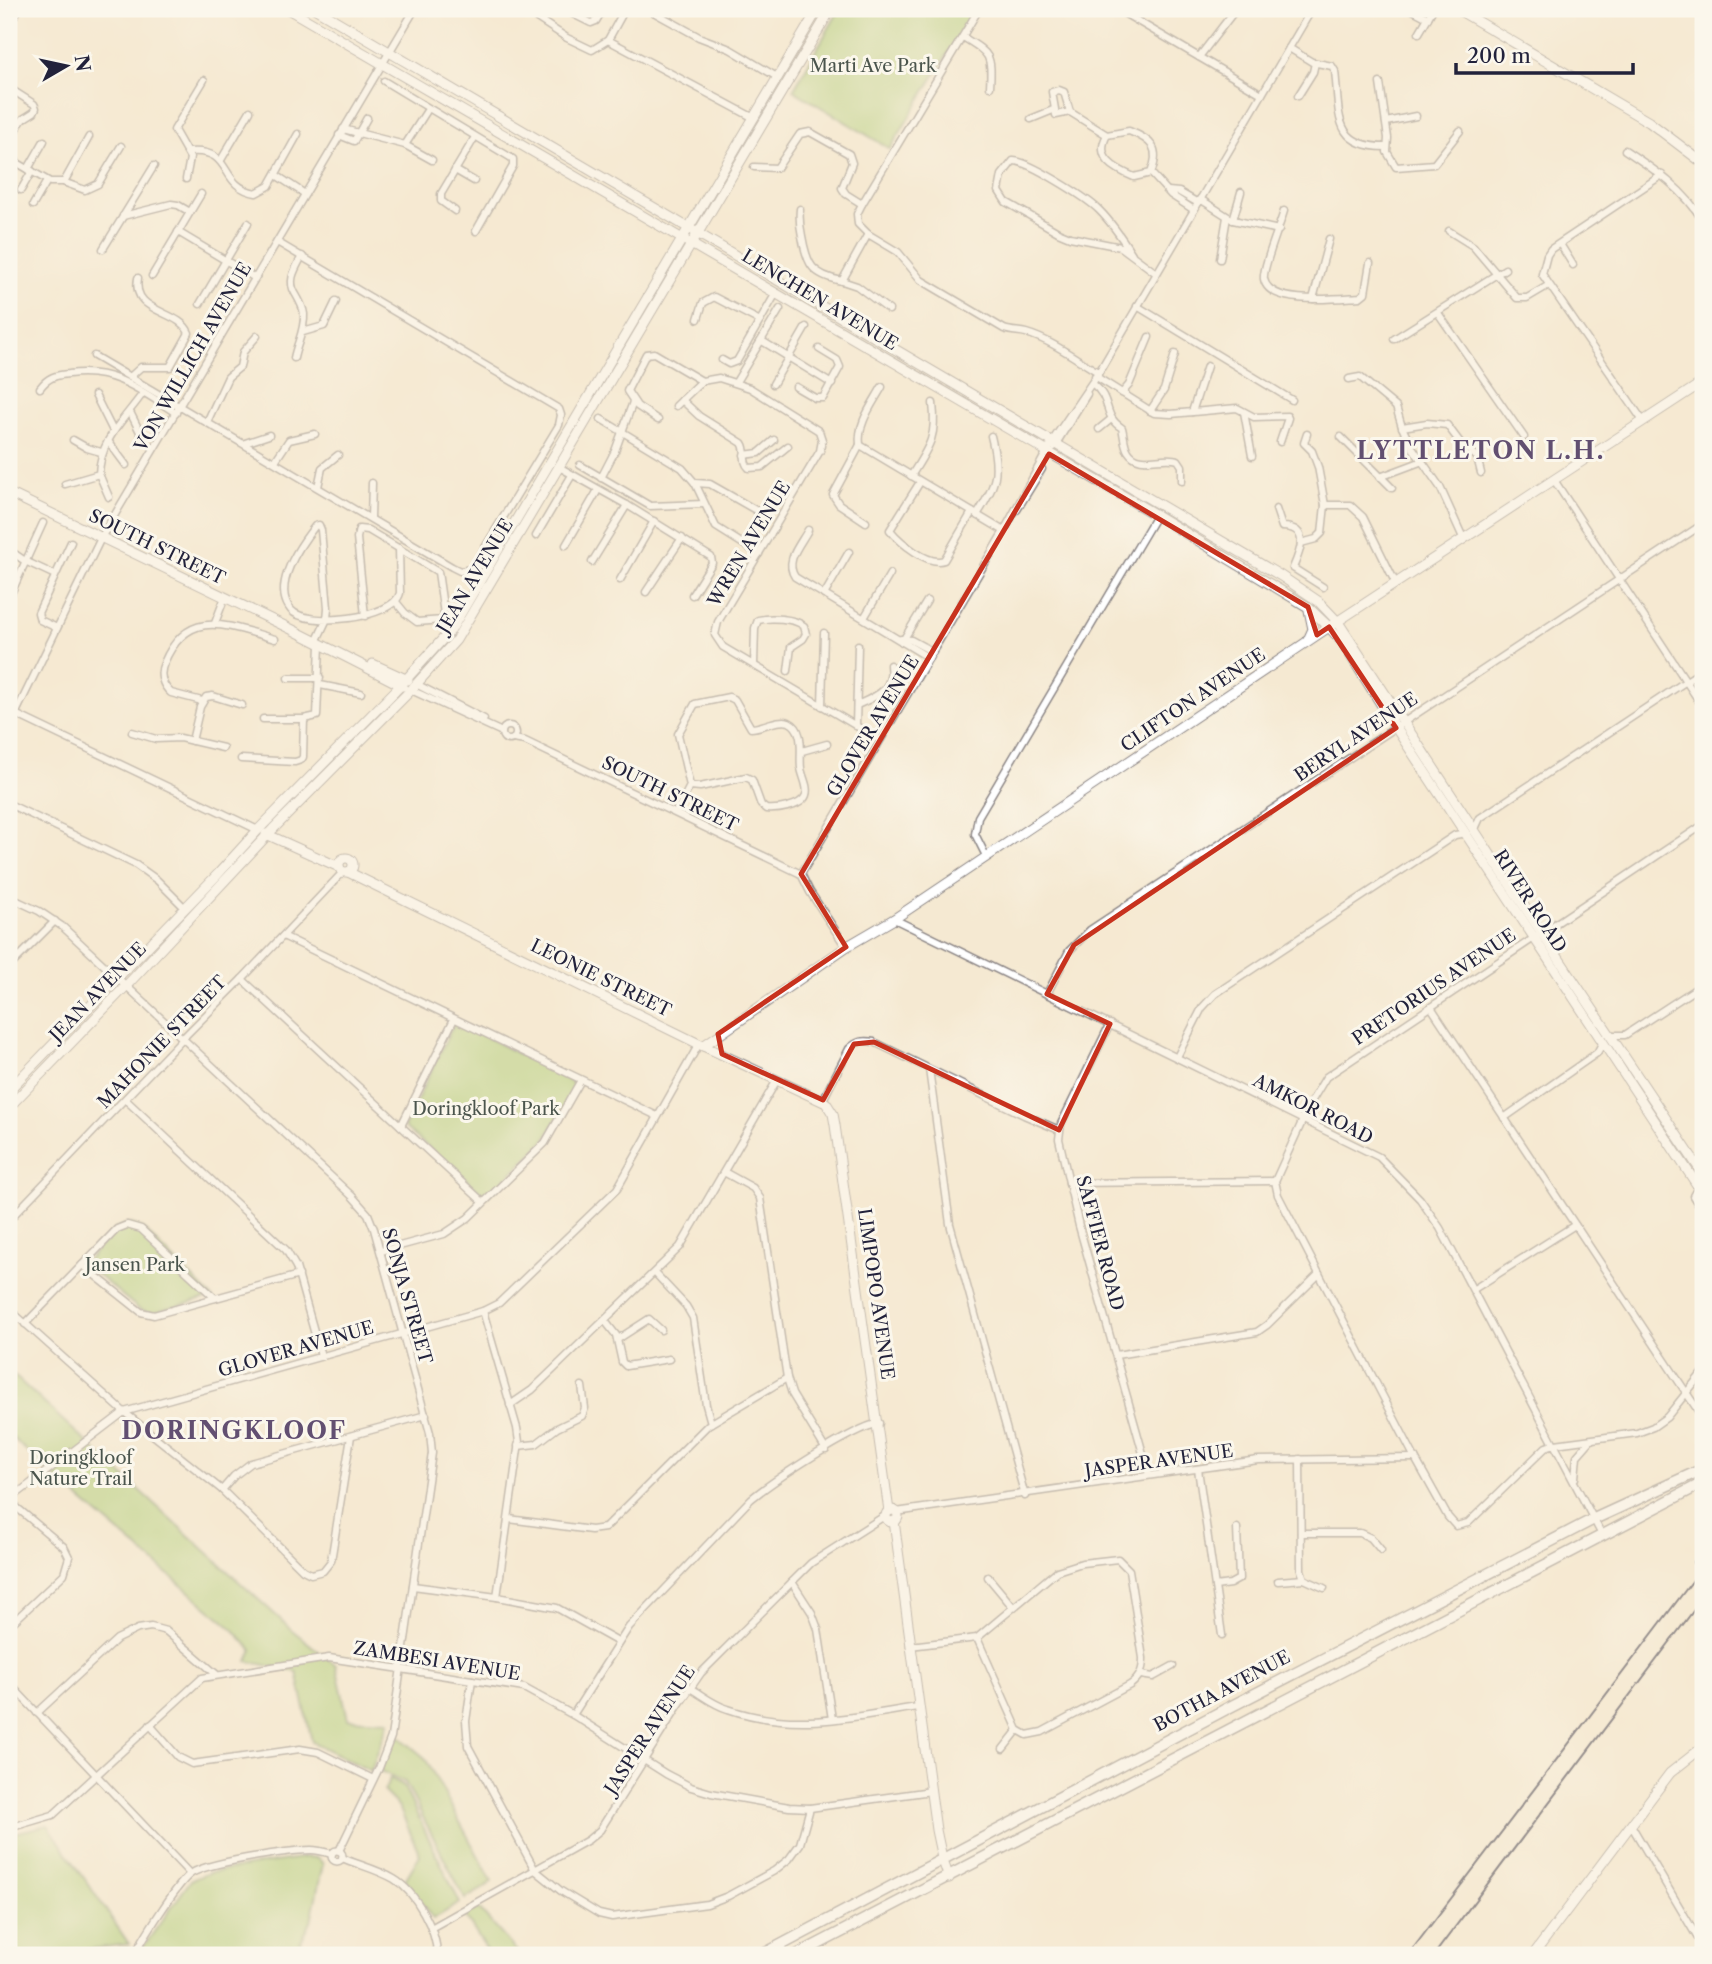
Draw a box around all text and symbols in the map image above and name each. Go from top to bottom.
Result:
north arrow [32,32,102,102]
scale bar [1456,32,1633,76]
text: 200 m [1467,43,1531,68]
text: N [70,53,95,73]
park label: Marti Ave Park [810,55,938,77]
street label: LENCHEN AVENUE [738,245,902,355]
street label: VON WILLICH AVENUE [129,259,256,456]
district label: LYTTLETON L.H. [1357,436,1605,465]
street label: WREN AVENUE [702,477,795,612]
street label: SOUTH STREET [85,504,229,590]
street label: JEAN AVENUE [431,515,518,640]
street label: CLIFTON AVENUE [1116,643,1270,757]
street label: GLOVER AVENUE [822,651,924,801]
street label: BERYL AVENUE [1290,688,1422,786]
street label: SOUTH STREET [598,751,742,837]
street label: RIVER ROAD [1489,846,1571,956]
street label: PRETORIUS AVENUE [1348,924,1520,1050]
street label: LEONIE STREET [527,934,675,1022]
street label: JEAN AVENUE [43,938,151,1048]
street label: MAHONIE STREET [93,971,231,1113]
street label: AMKOR ROAD [1248,1069,1377,1149]
park label: Doringkloof Park [412,1098,561,1120]
street label: SAFFIER ROAD [1071,1173,1129,1313]
street label: LIMPOPO AVENUE [853,1207,899,1381]
street label: SONJA STREET [377,1226,437,1367]
park label: Jansen Park [82,1254,187,1276]
street label: GLOVER AVENUE [216,1316,376,1382]
district label: DORINGKLOOF [121,1416,347,1445]
street label: JASPER AVENUE [1080,1440,1235,1483]
park label: Doringkloof Nature Trail [29,1447,135,1490]
street label: ZAMBESI AVENUE [352,1637,522,1685]
street label: BOTHA AVENUE [1150,1646,1294,1736]
street label: JASPER AVENUE [598,1661,700,1801]

